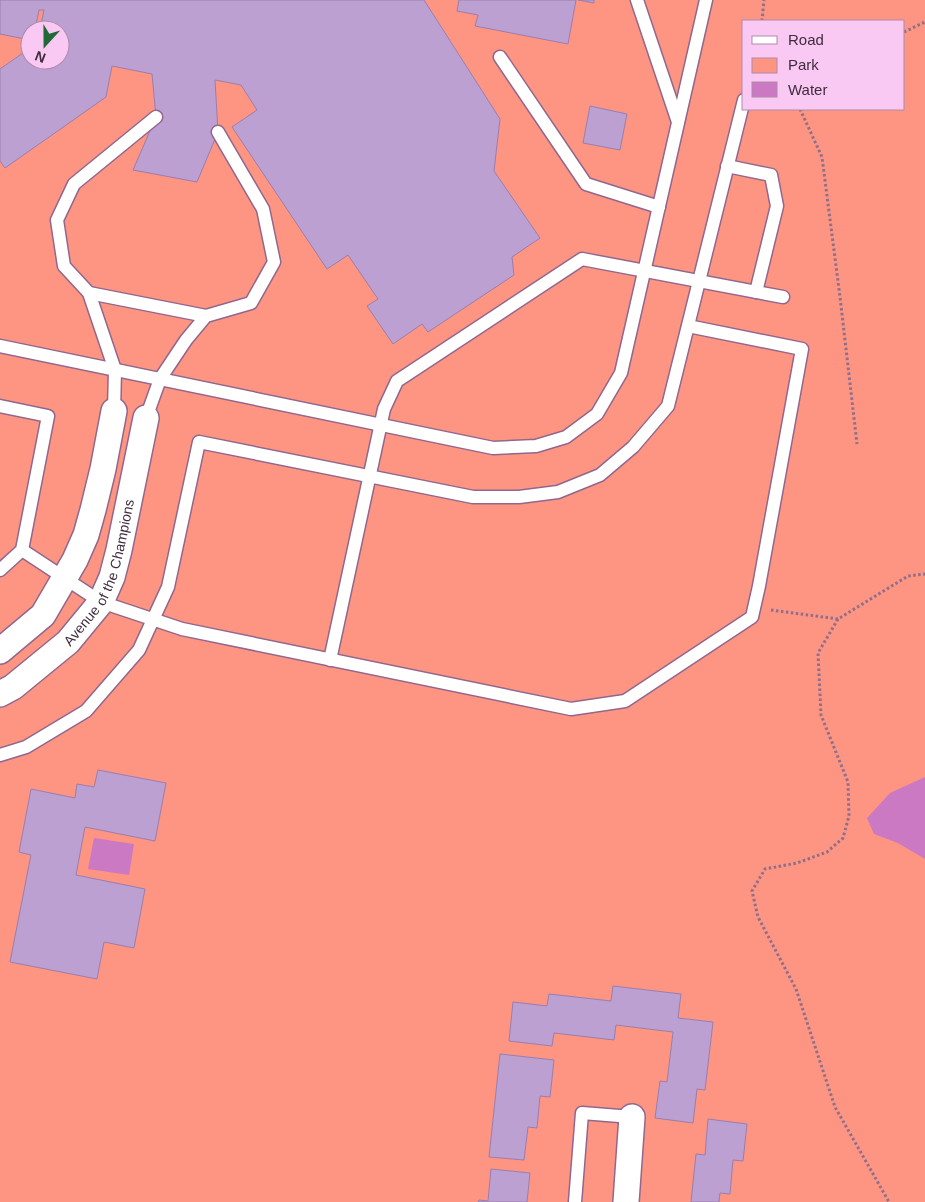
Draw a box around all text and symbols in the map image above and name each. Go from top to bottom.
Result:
north arrow [20,20,70,70]
legend [742,20,905,110]
text: Road [788,31,824,48]
text: N [33,48,48,66]
text: Park [788,56,819,73]
text: Water [788,81,827,98]
street label: Avenue of the Champions [60,498,137,649]

